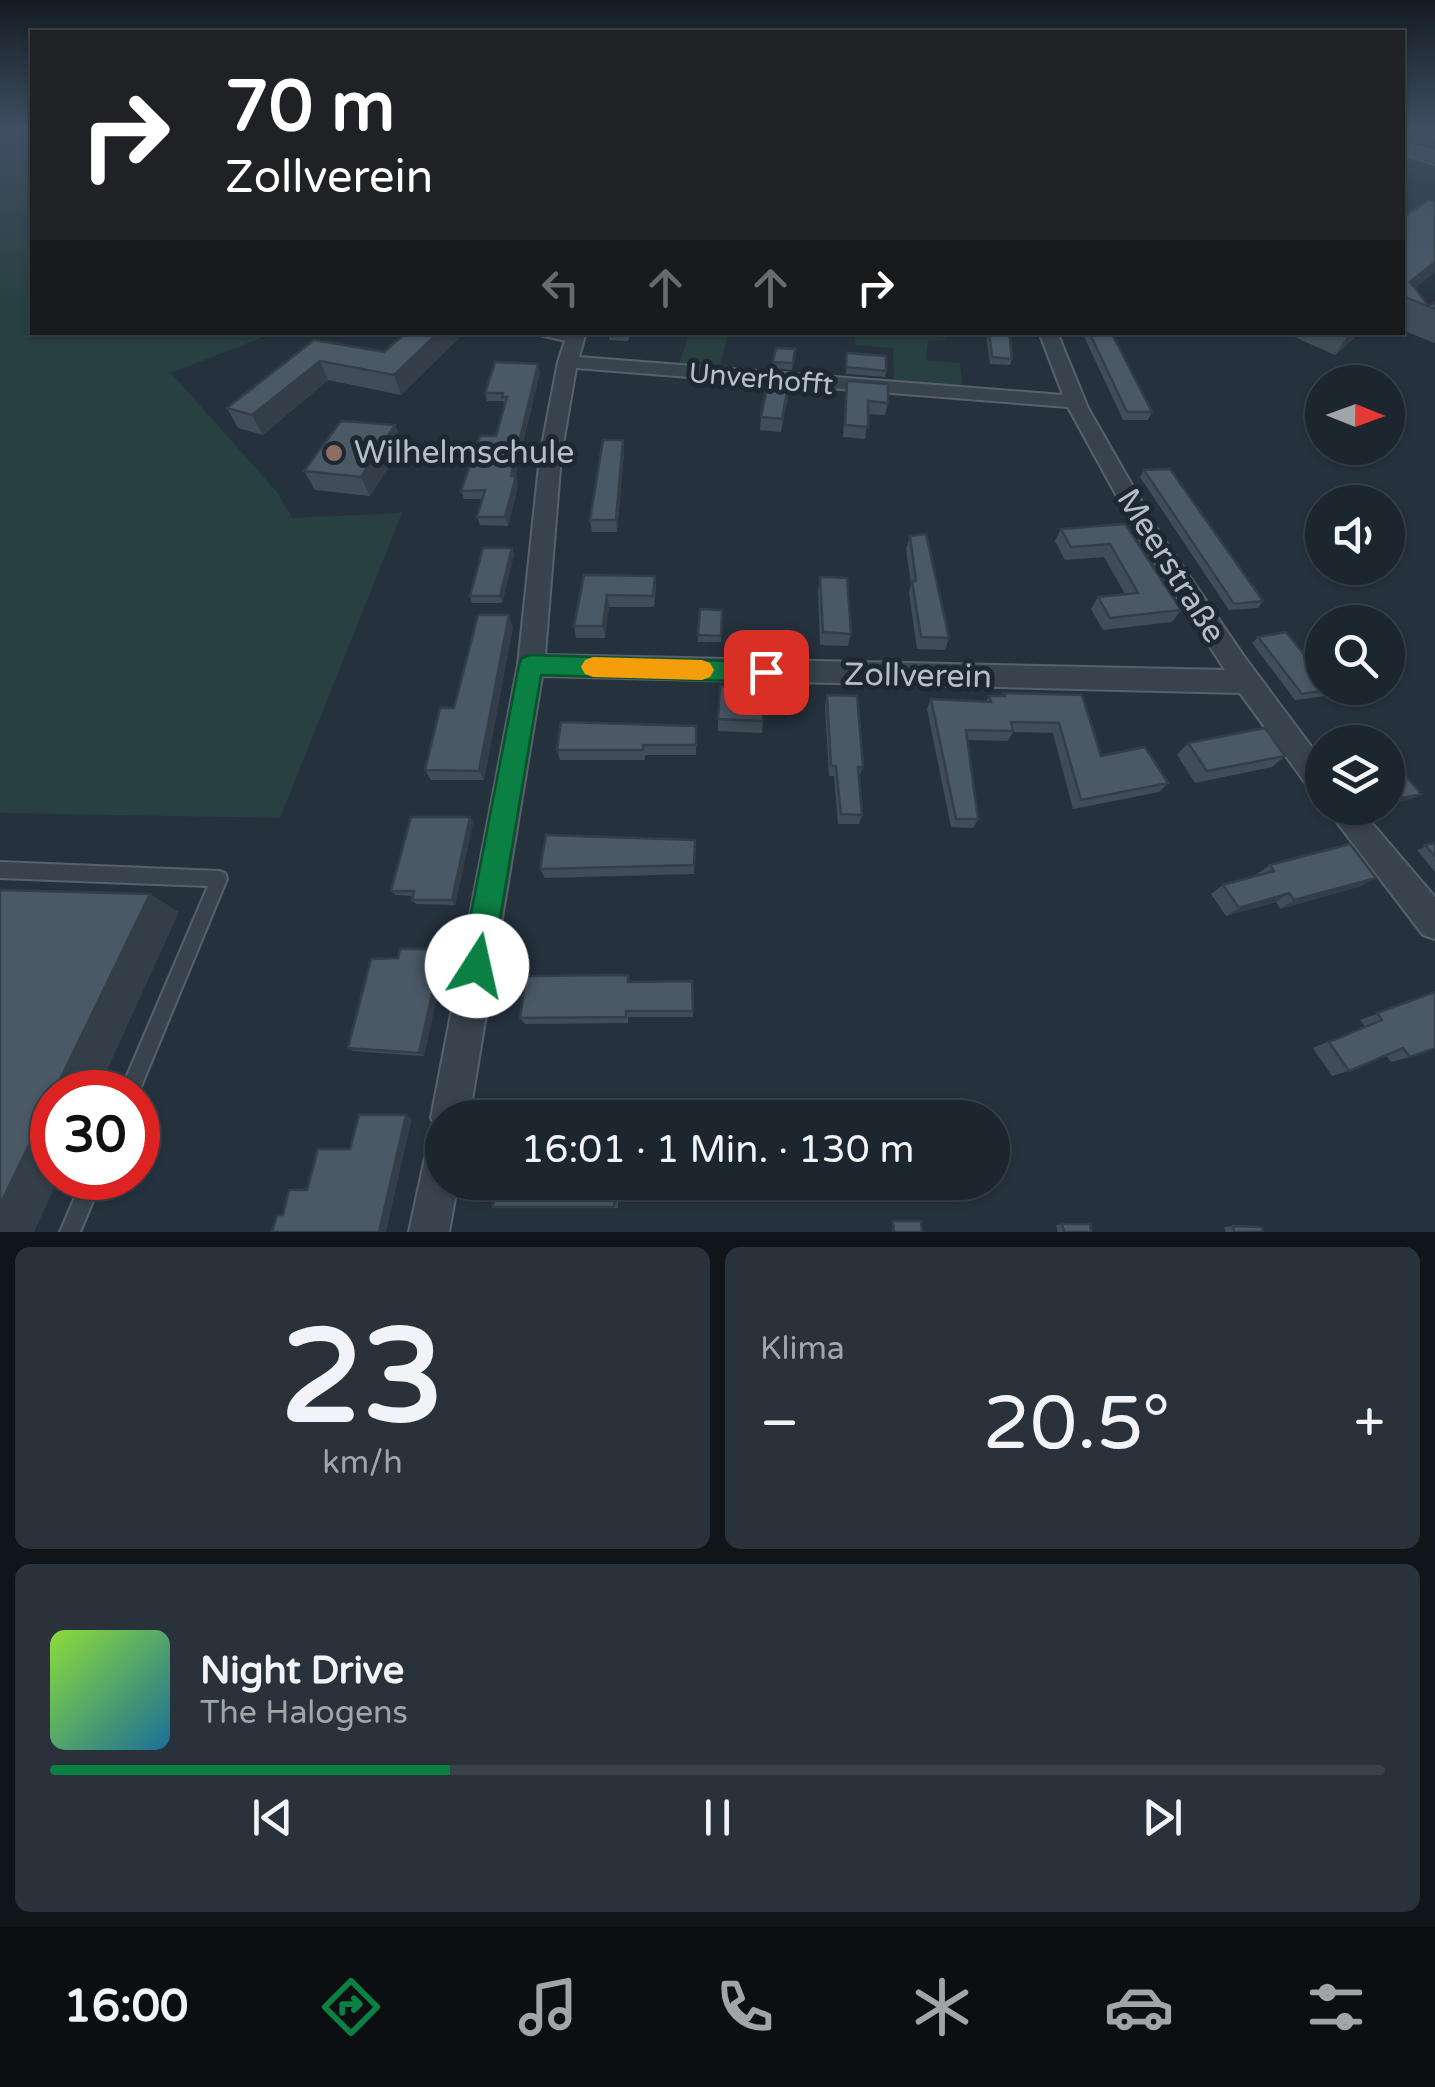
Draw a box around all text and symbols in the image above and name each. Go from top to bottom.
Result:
text: 70 m [225,66,395,150]
icon: right [60,70,190,200]
text: Zollverein [225,151,433,205]
icon: left [533,260,588,315]
icon: ahead [638,260,693,315]
icon: ahead [743,260,798,315]
icon: right [848,260,903,315]
street label: Unverhofft [687,356,835,402]
north arrow [1305,365,1405,465]
map controls [1305,365,1405,825]
place label: Wilhelmschule [354,434,574,472]
marker: Wilhelmschule [323,442,345,464]
street label: Meerstraße [1109,482,1233,650]
button: sound [1305,485,1405,585]
button: search [1305,605,1405,705]
pin [724,630,809,715]
icon: arrive [739,645,794,700]
street label: Zollverein [844,656,992,696]
button: layers [1305,725,1405,825]
position arrow [425,914,529,1018]
speed limit sign: 30 [30,1070,160,1200]
text: 16:01 · 1 Min. · 130 m [521,1127,914,1173]
text: 23 [281,1301,444,1457]
text: Klima [760,1330,845,1368]
text: 20.5° [983,1379,1170,1469]
text: − [760,1391,799,1457]
text: + [1354,1391,1385,1457]
text: km/h [322,1444,403,1482]
text: Night Drive [200,1648,404,1694]
text: The Halogens [200,1694,408,1732]
icon: previous [245,1790,300,1845]
icon: pause [690,1790,745,1845]
icon: next [1135,1790,1190,1845]
icon: directions [316,1972,386,2042]
icon: music [513,1972,583,2042]
icon: phone [710,1972,780,2042]
icon: climate [907,1972,977,2042]
icon: car [1104,1972,1174,2042]
icon: filters [1301,1972,1371,2042]
text: 16:00 [64,1980,188,2034]

